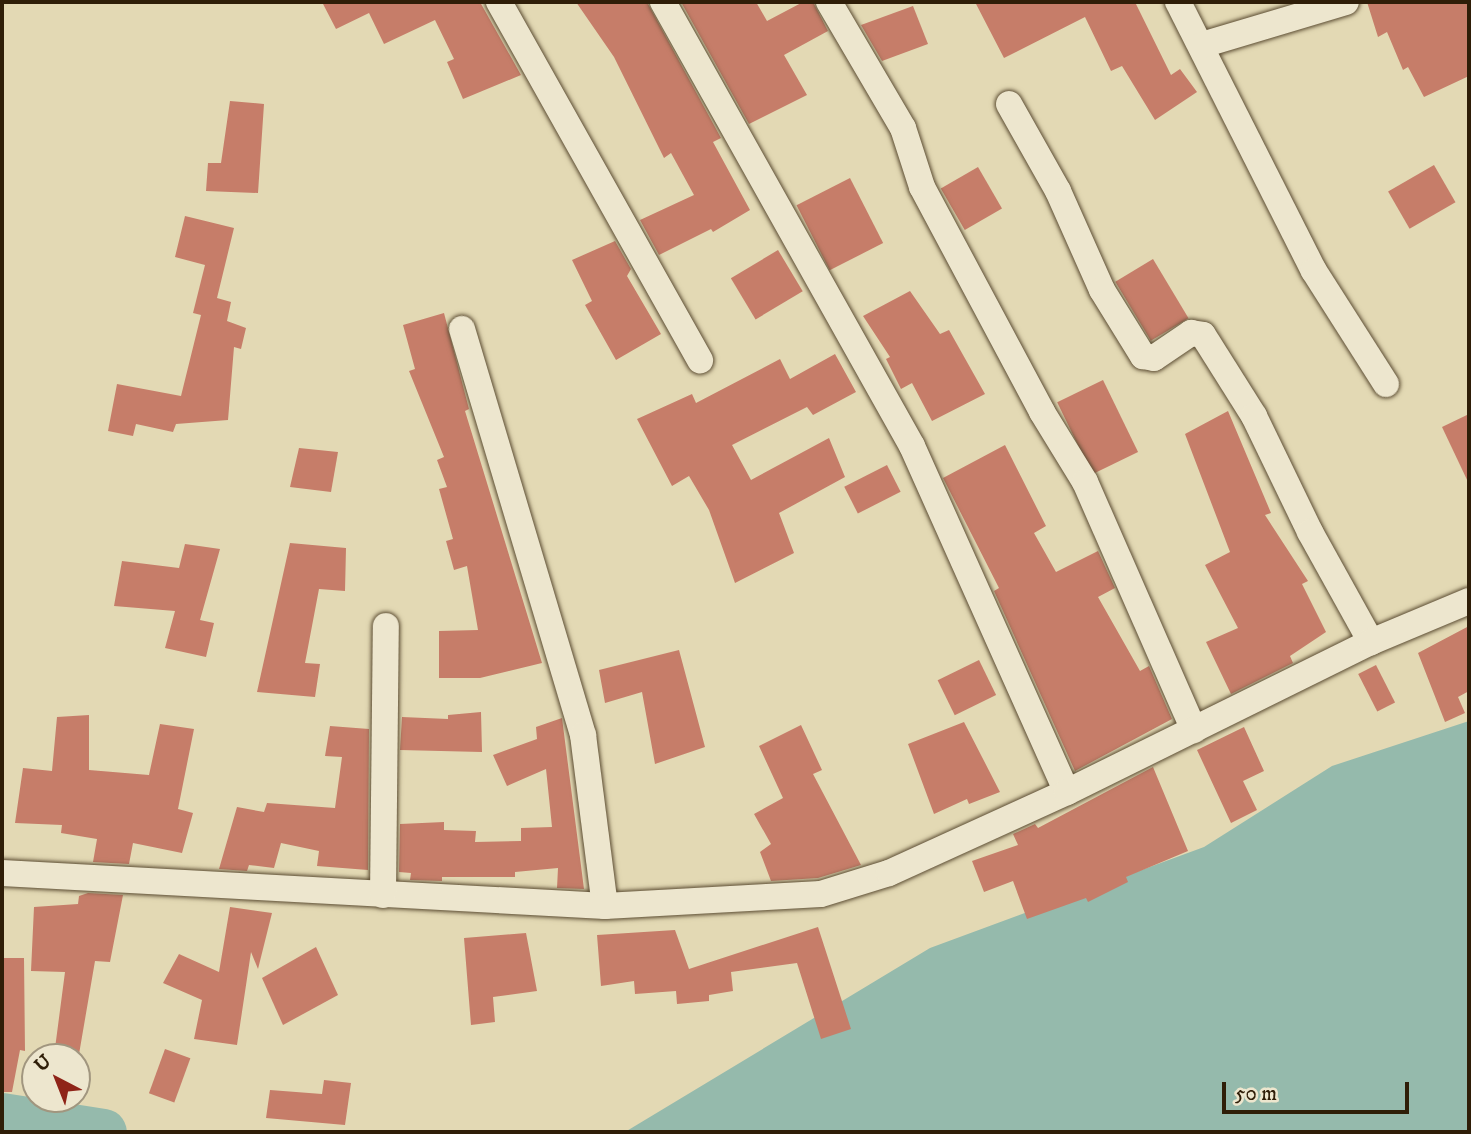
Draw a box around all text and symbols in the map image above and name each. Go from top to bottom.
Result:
north arrow [21,1043,91,1113]
text: U [30,1050,56,1077]
scale bar [1226,1068,1413,1112]
text: 50 m [1235,1081,1277,1107]

